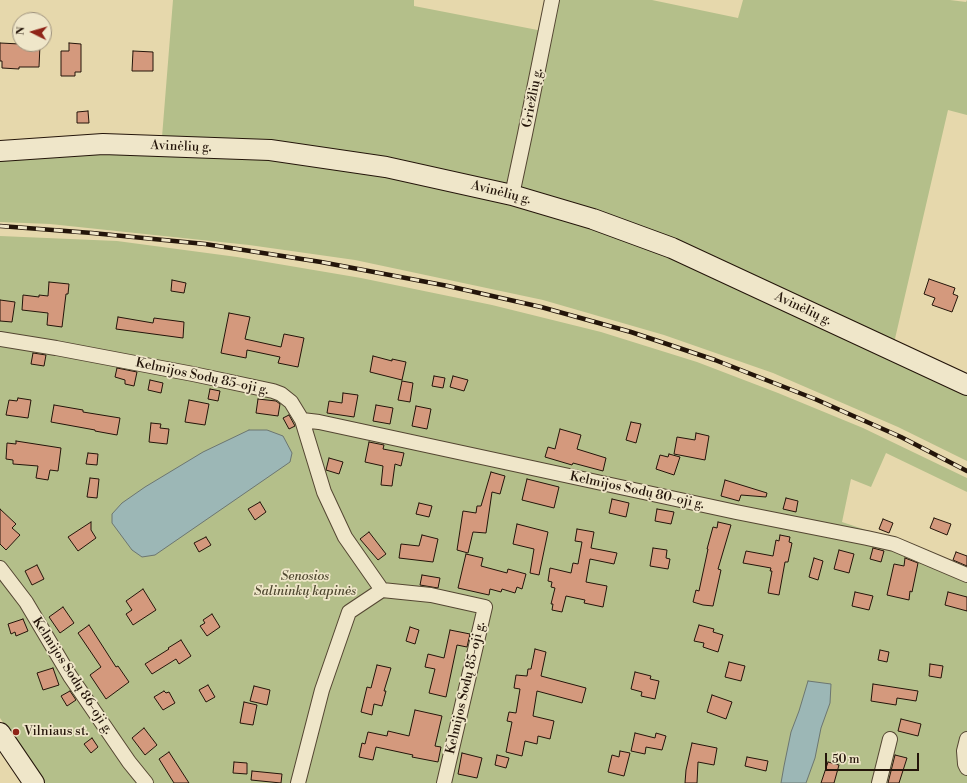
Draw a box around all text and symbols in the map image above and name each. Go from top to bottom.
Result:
north arrow [12,12,52,52]
text: N [14,26,28,36]
street label: Griežlių g. [520,67,546,129]
street label: Avinėlių g. [150,138,212,156]
street label: Avinėlių g. [469,178,533,208]
street label: Avinėlių g. [772,289,834,329]
street label: Kelmijos Sodų 85-oji g. [134,355,270,399]
street label: Kelmijos Sodų 80-oji g. [568,469,706,513]
park label: Senosios Salininkų kapinės [254,569,356,600]
street label: Kelmijos Sodų 86-oji g. [28,615,116,737]
street label: Kelmijos Sodų 85-oji g. [443,620,489,756]
place label: Vilniaus st. [24,724,88,740]
marker: Vilniaus st. [11,727,21,737]
scale bar [827,745,921,771]
text: 50 m [832,752,860,767]

